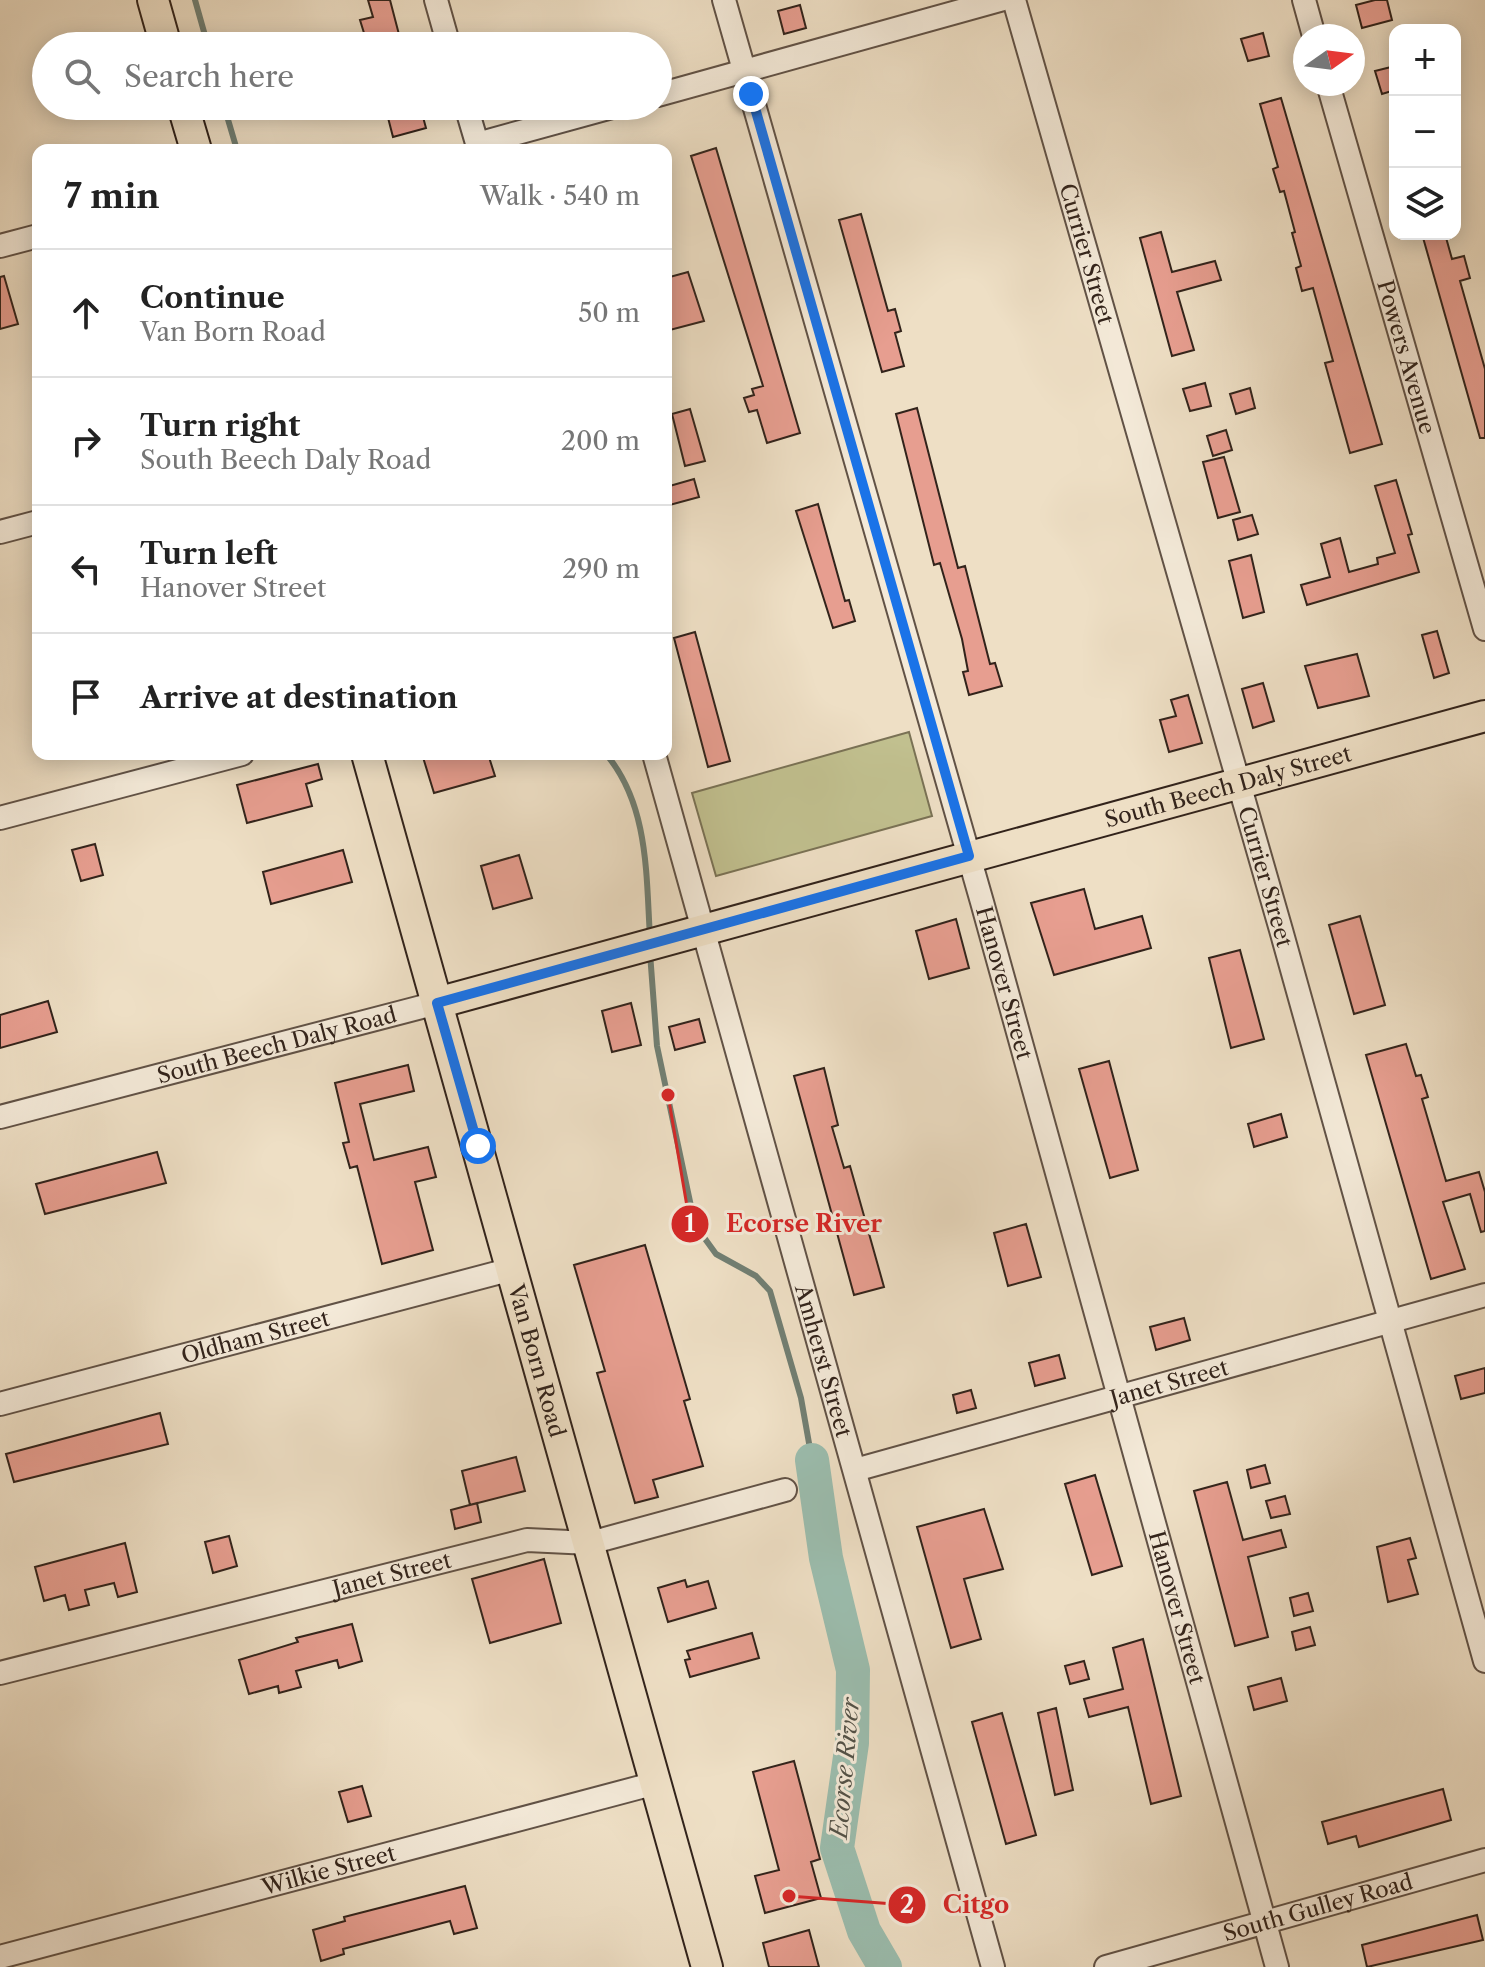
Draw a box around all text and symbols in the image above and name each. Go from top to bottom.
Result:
north arrow [1293,24,1365,96]
map controls [1389,24,1461,240]
button: + [1389,24,1461,96]
search box [32,32,672,120]
icon: search [60,54,104,98]
text: Search here [124,58,294,95]
route end [733,76,769,112]
button: − [1389,96,1461,168]
button: layers [1389,168,1461,240]
text: 7 min [64,175,160,217]
text: Walk · 540 m [480,180,640,212]
street label: Currier Street [1053,180,1119,328]
street label: Powers Avenue [1371,277,1441,437]
text: Continue [140,279,285,316]
icon: ahead [64,291,108,335]
text: 50 m [578,297,640,329]
text: Van Born Road [140,316,326,348]
text: Turn right [140,407,300,444]
icon: right [64,419,108,463]
text: 200 m [561,425,640,457]
text: South Beech Daly Road [140,444,431,476]
text: Turn left [140,535,277,572]
icon: left [64,547,108,591]
text: 290 m [562,553,640,585]
text: Hanover Street [140,572,326,604]
icon: arrive [64,675,108,719]
text: Arrive at destination [140,679,458,716]
street label: South Beech Daly Street [1102,740,1355,834]
street label: Currier Street [1232,803,1298,950]
street label: Hanover Street [970,903,1038,1063]
street label: South Beech Daly Road [154,1001,400,1089]
route start [460,1128,496,1164]
callout: Ecorse River [670,1200,898,1248]
text: 1 [685,1209,696,1238]
text: Ecorse River [726,1209,882,1238]
street label: Van Born Road [502,1280,571,1440]
street label: Amherst Street [789,1280,857,1441]
street label: Oldham Street [178,1305,333,1370]
street label: Janet Street [1104,1354,1231,1413]
street label: Hanover Street [1143,1528,1211,1687]
street label: Janet Street [327,1547,454,1603]
water label: Ecorse River [824,1695,865,1841]
street label: Wilkie Street [258,1840,399,1901]
street label: South Gulley Road [1220,1868,1416,1947]
callout: Citgo [887,1881,1025,1929]
text: 2 [900,1890,914,1919]
text: Citgo [943,1890,1009,1919]

